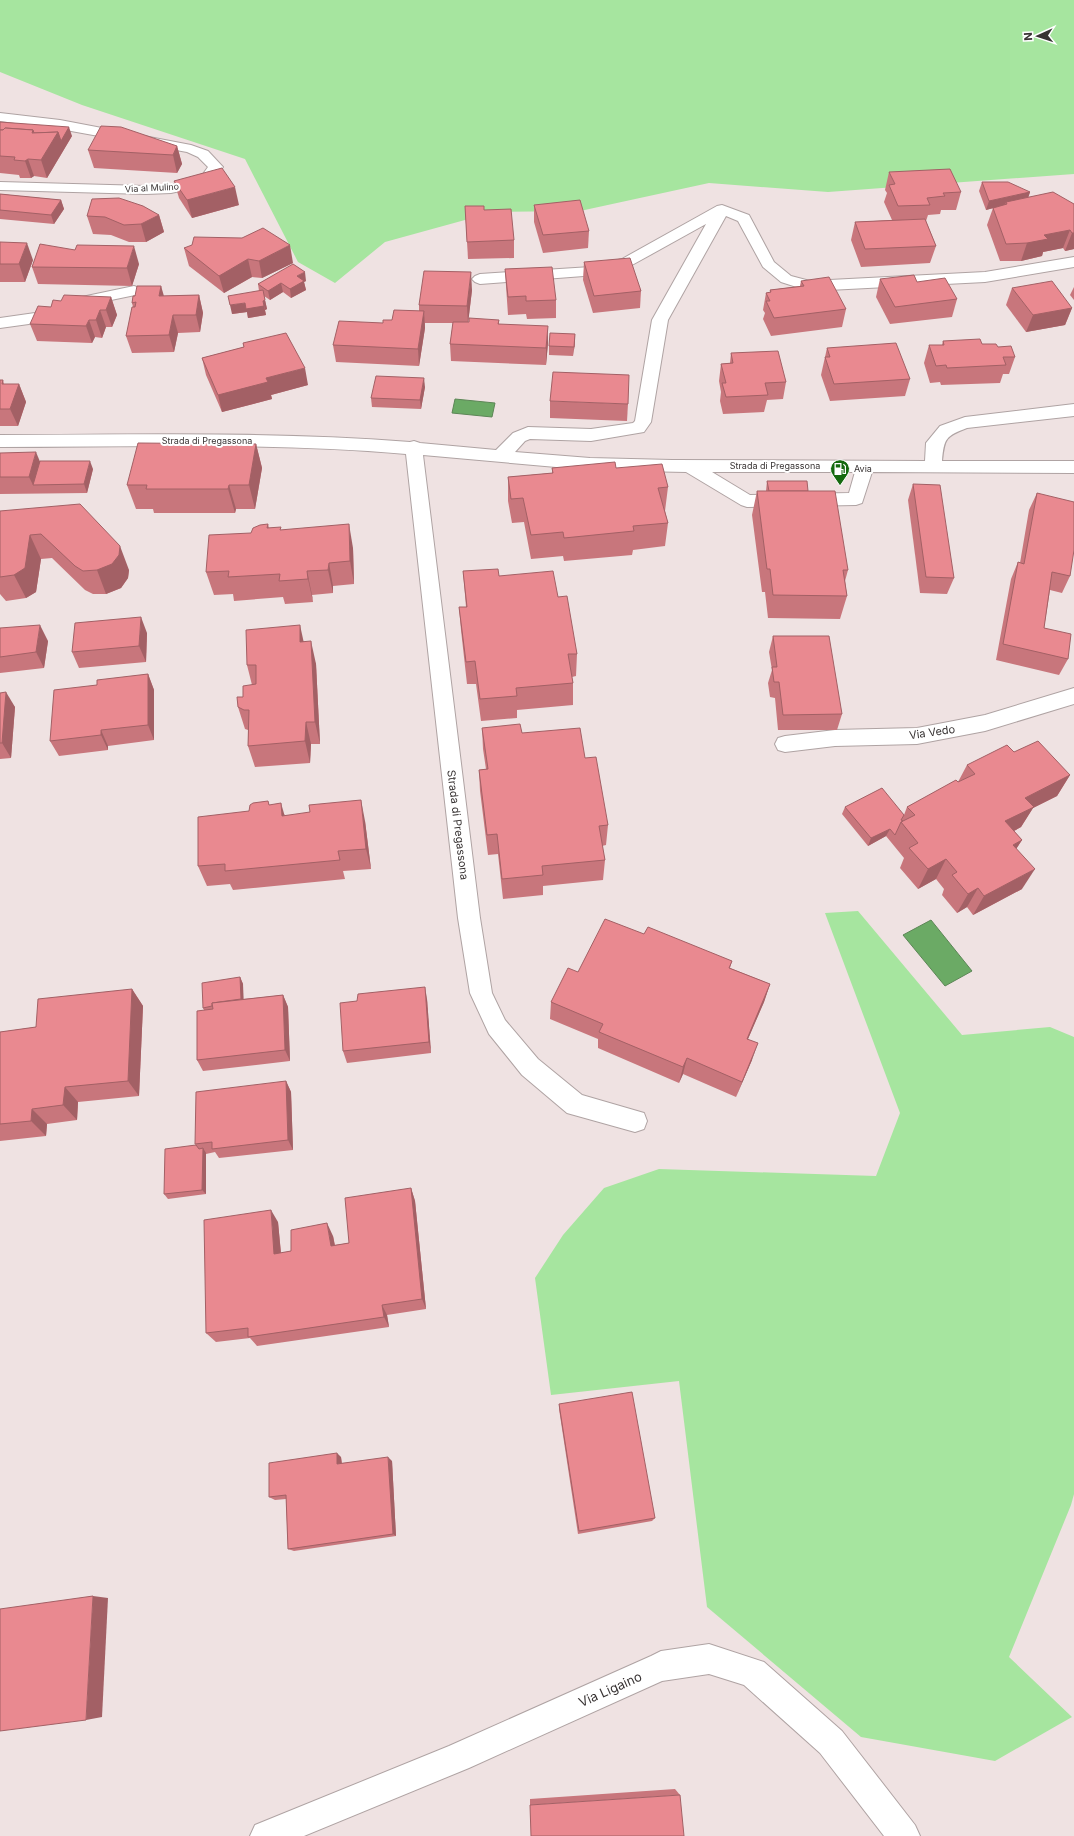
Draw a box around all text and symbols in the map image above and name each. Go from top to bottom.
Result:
north arrow [1018,16,1058,56]
text: N [1021,32,1035,41]
street label: Via al Mulino [125,181,179,194]
street label: Strada di Pregassona [162,435,252,446]
fuel station icon: Avia [829,458,851,486]
street label: Strada di Pregassona [730,460,820,471]
place label: Avia [854,463,872,474]
street label: Via Vedo [908,722,956,742]
street label: Strada di Pregassona [444,769,472,881]
street label: Via Ligaino [576,1668,644,1710]

